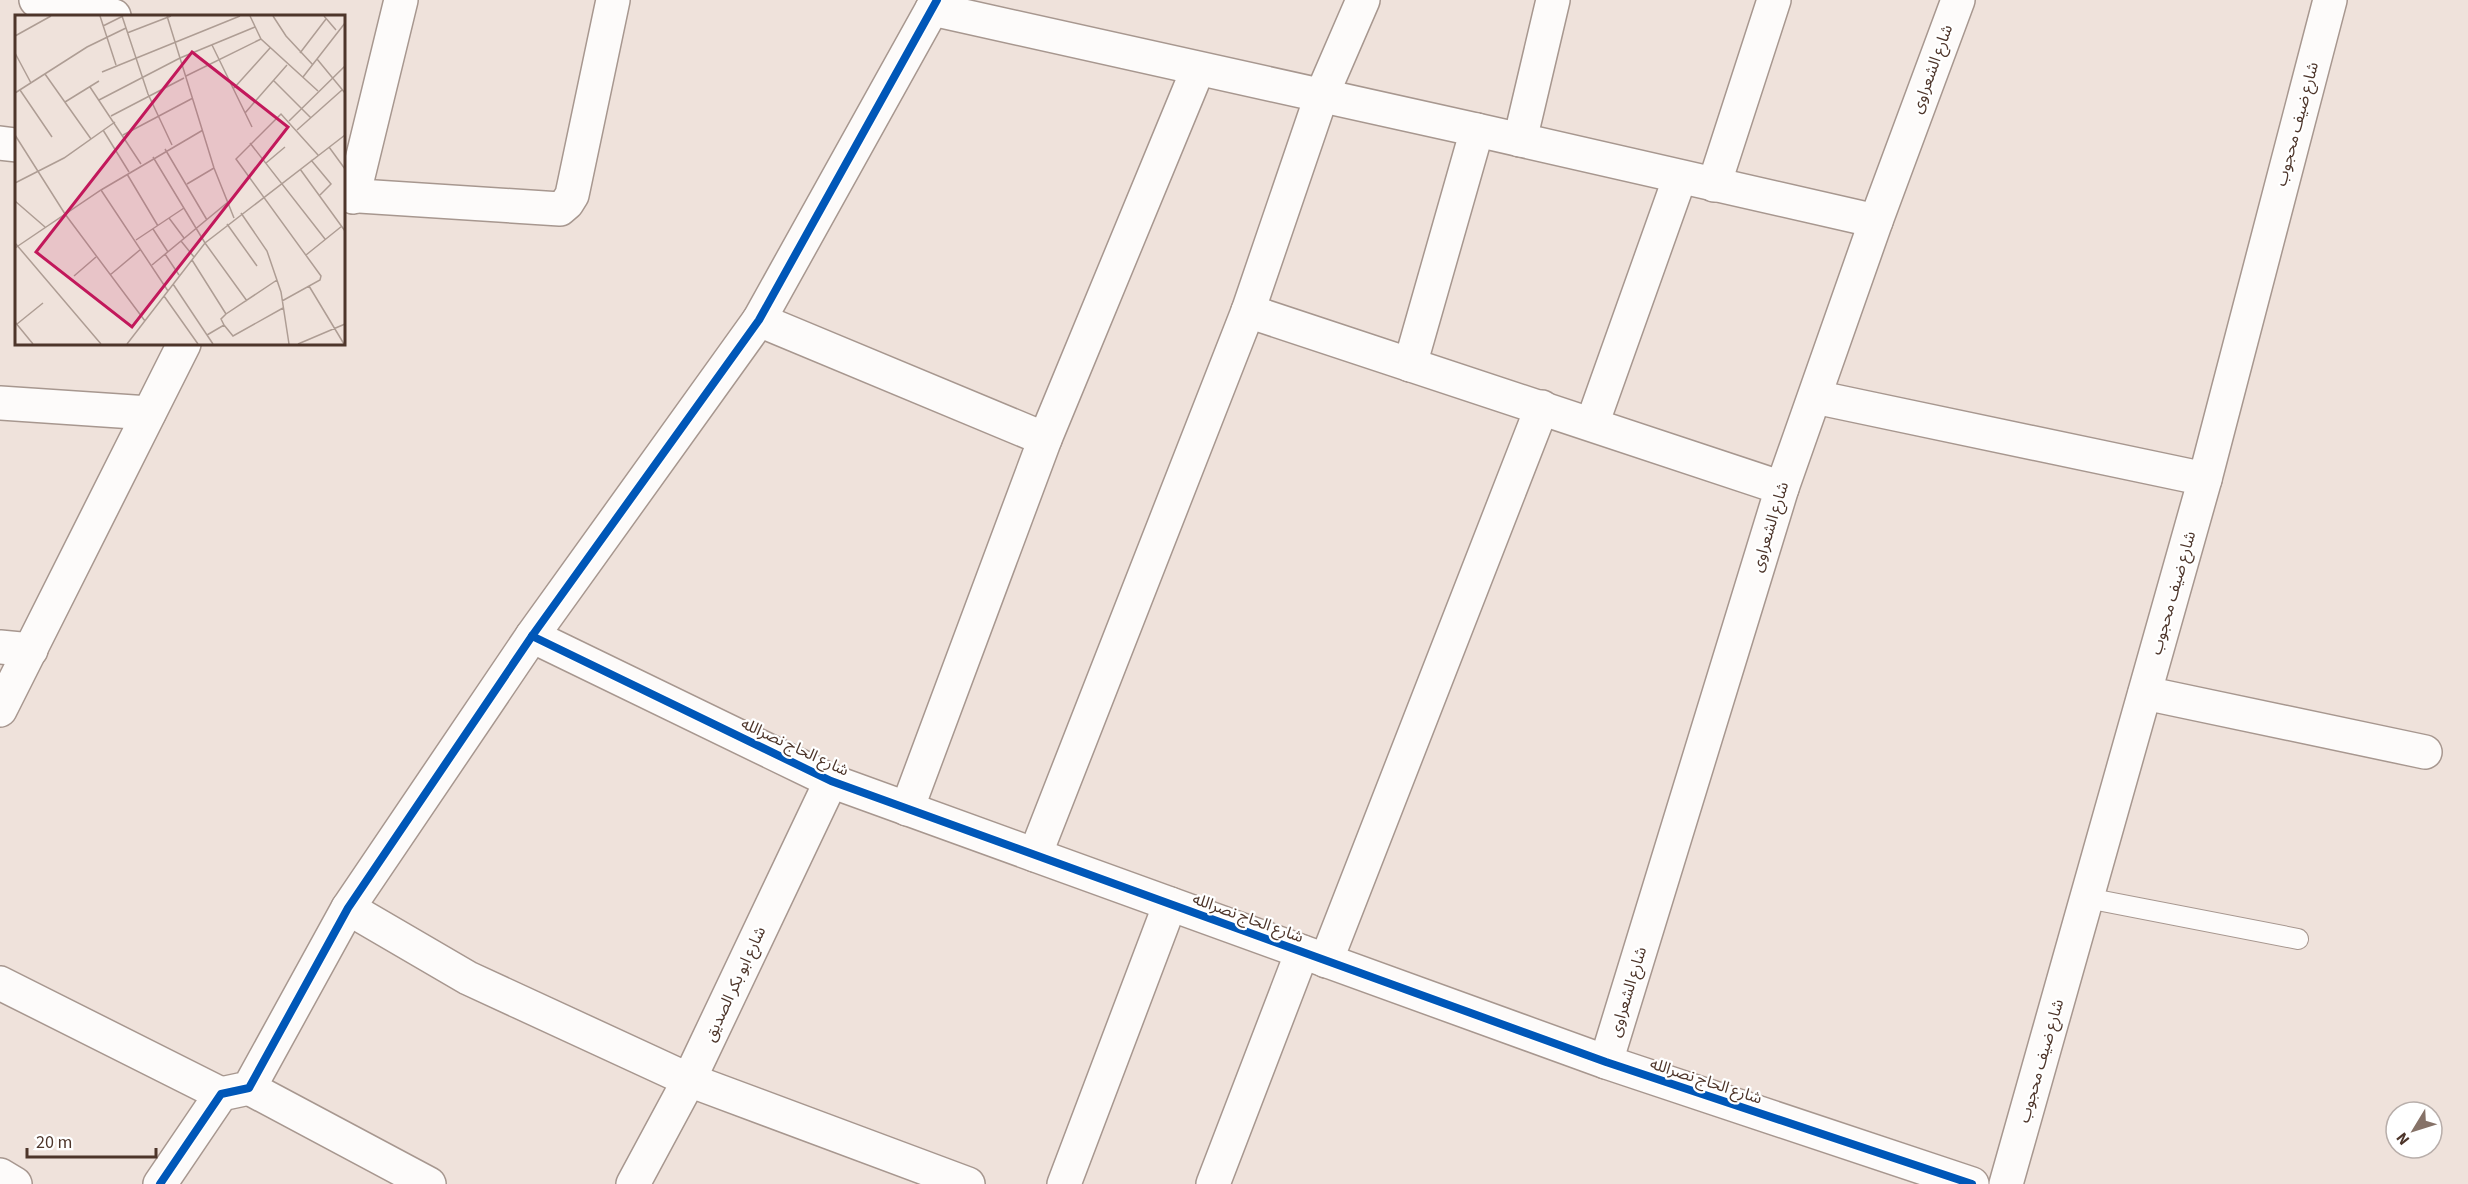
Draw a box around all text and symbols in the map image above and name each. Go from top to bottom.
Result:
inset map [15,15,345,345]
street label: شارع الشعراوى [1906,21,1959,117]
street label: شارع ضيف محجوب [2270,59,2325,189]
street label: شارع الشعراوى [1746,479,1795,575]
street label: شارع ضيف محجوب [2145,529,2202,658]
street label: شارع الحاج نصرالله [737,712,852,783]
street label: شارع الحاج نصرالله [1189,888,1307,949]
street label: شارع ابو بكر الصديق [699,923,772,1046]
street label: شارع الشعراوى [1604,944,1653,1040]
street label: شارع ضيف محجوب [2013,997,2070,1126]
street label: شارع الحاج نصرالله [1647,1053,1765,1110]
north arrow [2384,1100,2444,1160]
scale bar [27,1121,156,1159]
text: N [2391,1128,2415,1150]
text: 20 m [36,1130,72,1155]

